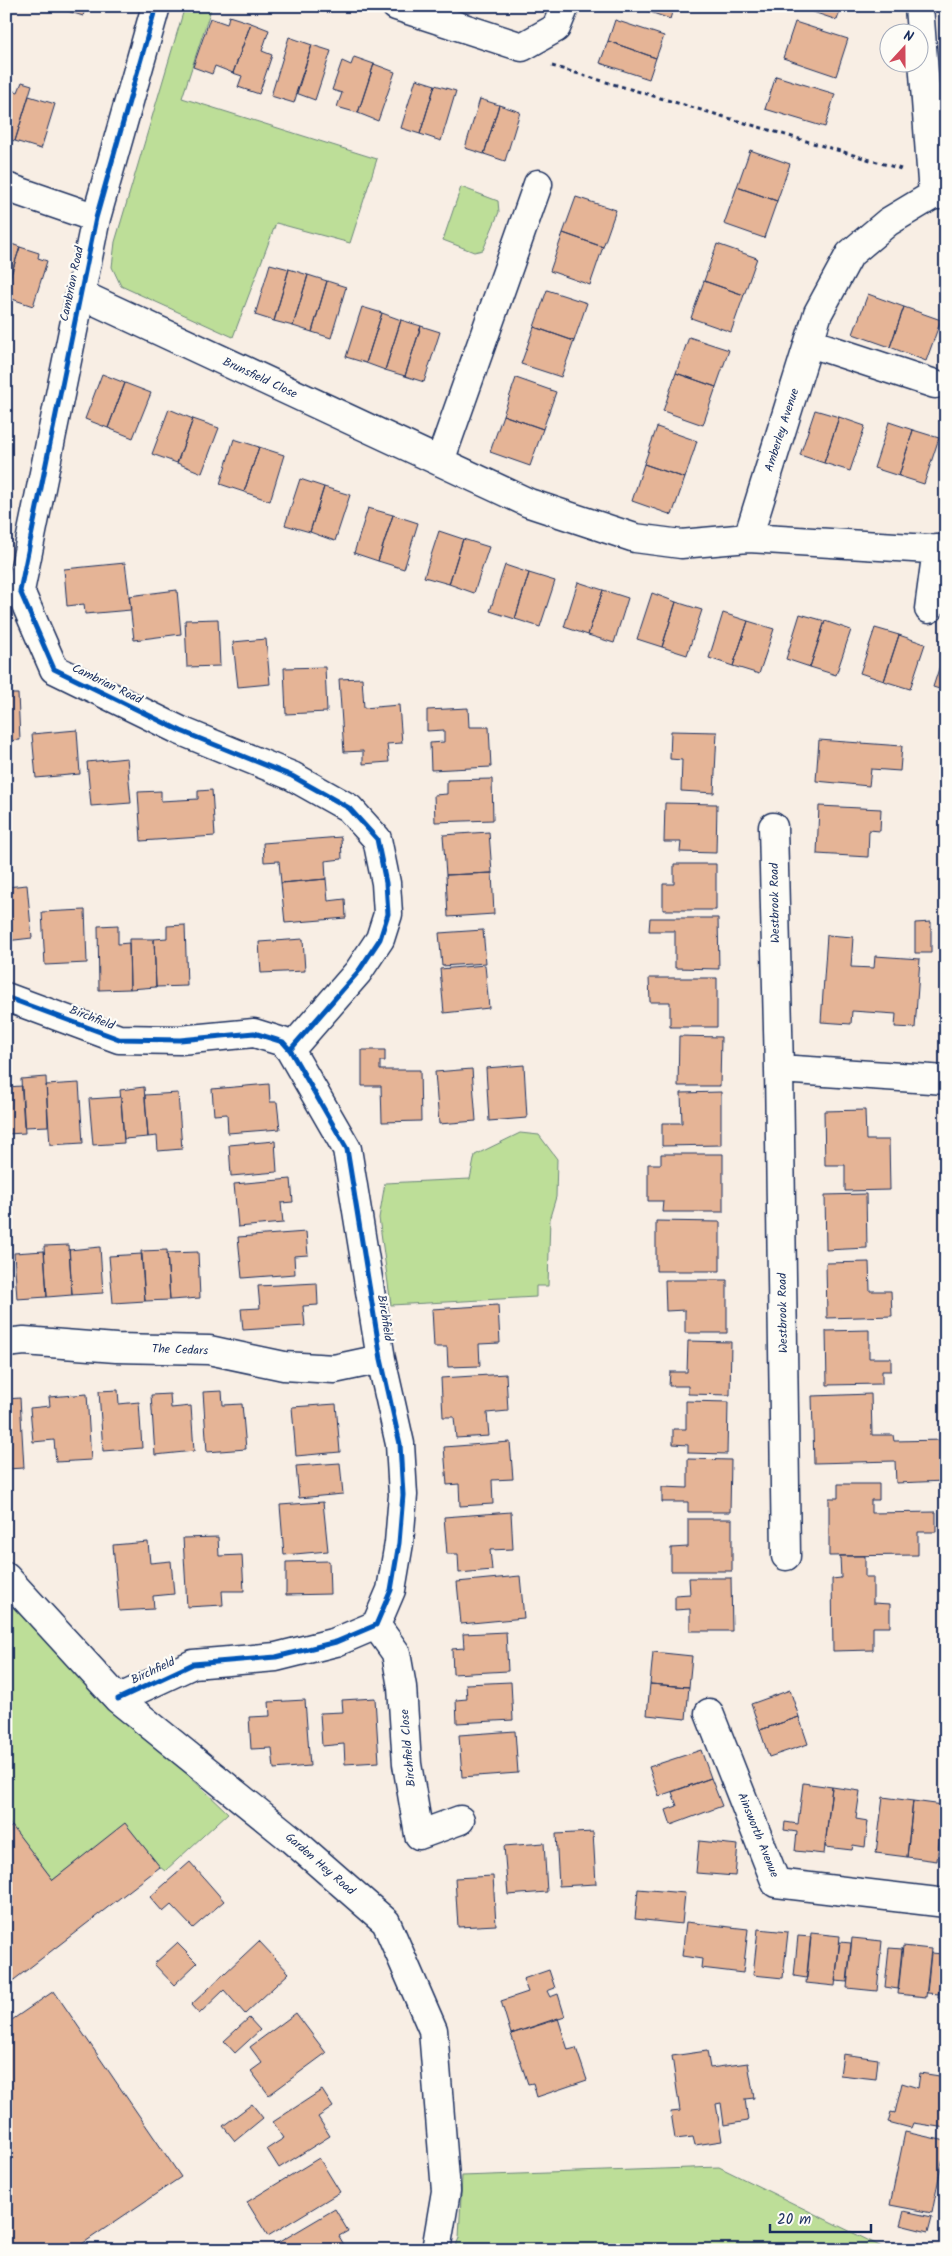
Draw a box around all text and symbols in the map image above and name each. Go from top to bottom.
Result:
north arrow [880,22,930,72]
text: N [900,25,917,49]
street label: Cambrian Road [55,244,89,323]
street label: Brunsfield Close [220,352,301,404]
street label: Amberley Avenue [760,385,805,474]
street label: Cambrian Road [68,659,146,710]
street label: Westbrook Road [765,862,785,943]
street label: Birchfield [67,1001,118,1036]
street label: Westbrook Road [773,1272,793,1353]
street label: Birchfield [372,1293,398,1344]
street label: The Cedars [152,1340,208,1360]
street label: Birchfield [128,1652,179,1690]
street label: Birchfield Close [395,1708,421,1788]
street label: Ainsworth Avenue [732,1790,784,1881]
street label: Garden Hey Road [281,1828,360,1901]
scale bar [770,2201,871,2233]
text: 20 m [777,2208,811,2232]

